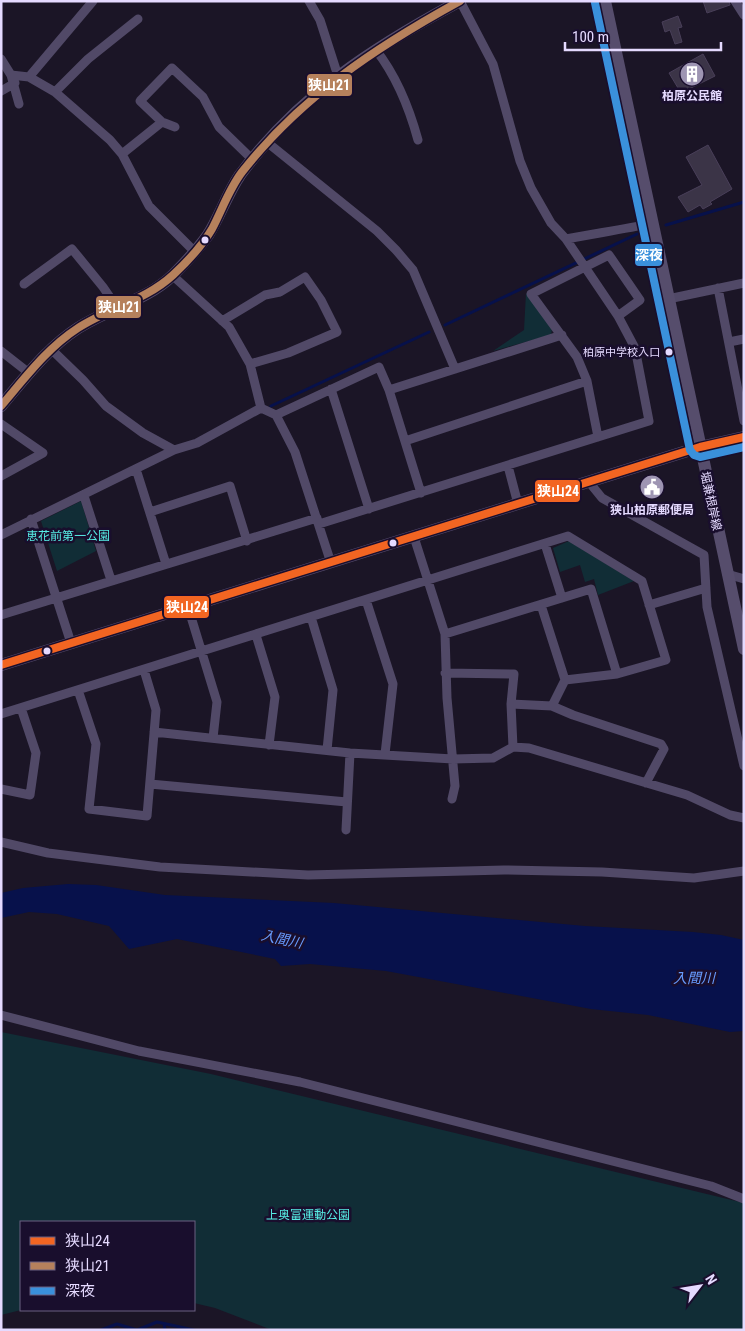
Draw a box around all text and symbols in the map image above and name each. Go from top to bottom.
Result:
scale bar [565,20,721,52]
text: 100 m [572,28,609,46]
building icon: 柏原公民館 [679,61,705,87]
line badge: 狭山21 [306,73,353,97]
text: 狭山21 [308,77,350,93]
place label: 柏原公民館 [662,89,722,103]
unlabelled marker [200,235,210,245]
line badge: 深夜 [634,243,663,267]
text: 深夜 [635,247,663,263]
line badge: 狭山21 [95,295,142,319]
text: 狭山21 [98,299,140,315]
place label: 柏原中学校入口 [583,346,660,359]
marker: 柏原中学校入口 [664,347,674,357]
street label: 堀兼根岸線 [698,470,724,532]
public building icon: 狭山柏原郵便局 [639,474,665,500]
line badge: 狭山24 [534,479,581,503]
text: 狭山24 [537,483,579,499]
place label: 狭山柏原郵便局 [610,503,694,517]
park label: 恵花前第一公園 [26,529,110,543]
unlabelled marker [388,538,398,548]
line badge: 狭山24 [163,595,210,619]
text: 狭山24 [166,599,208,615]
unlabelled marker [42,646,52,656]
water label: 入間川 [260,927,306,952]
water label: 入間川 [673,970,717,986]
park label: 上奥富運動公園 [266,1208,350,1222]
legend [20,1221,195,1311]
text: 狭山24 [65,1232,110,1250]
text: 狭山21 [65,1257,110,1275]
north arrow [675,1261,725,1311]
text: N [702,1272,720,1287]
text: 深夜 [65,1282,95,1300]

